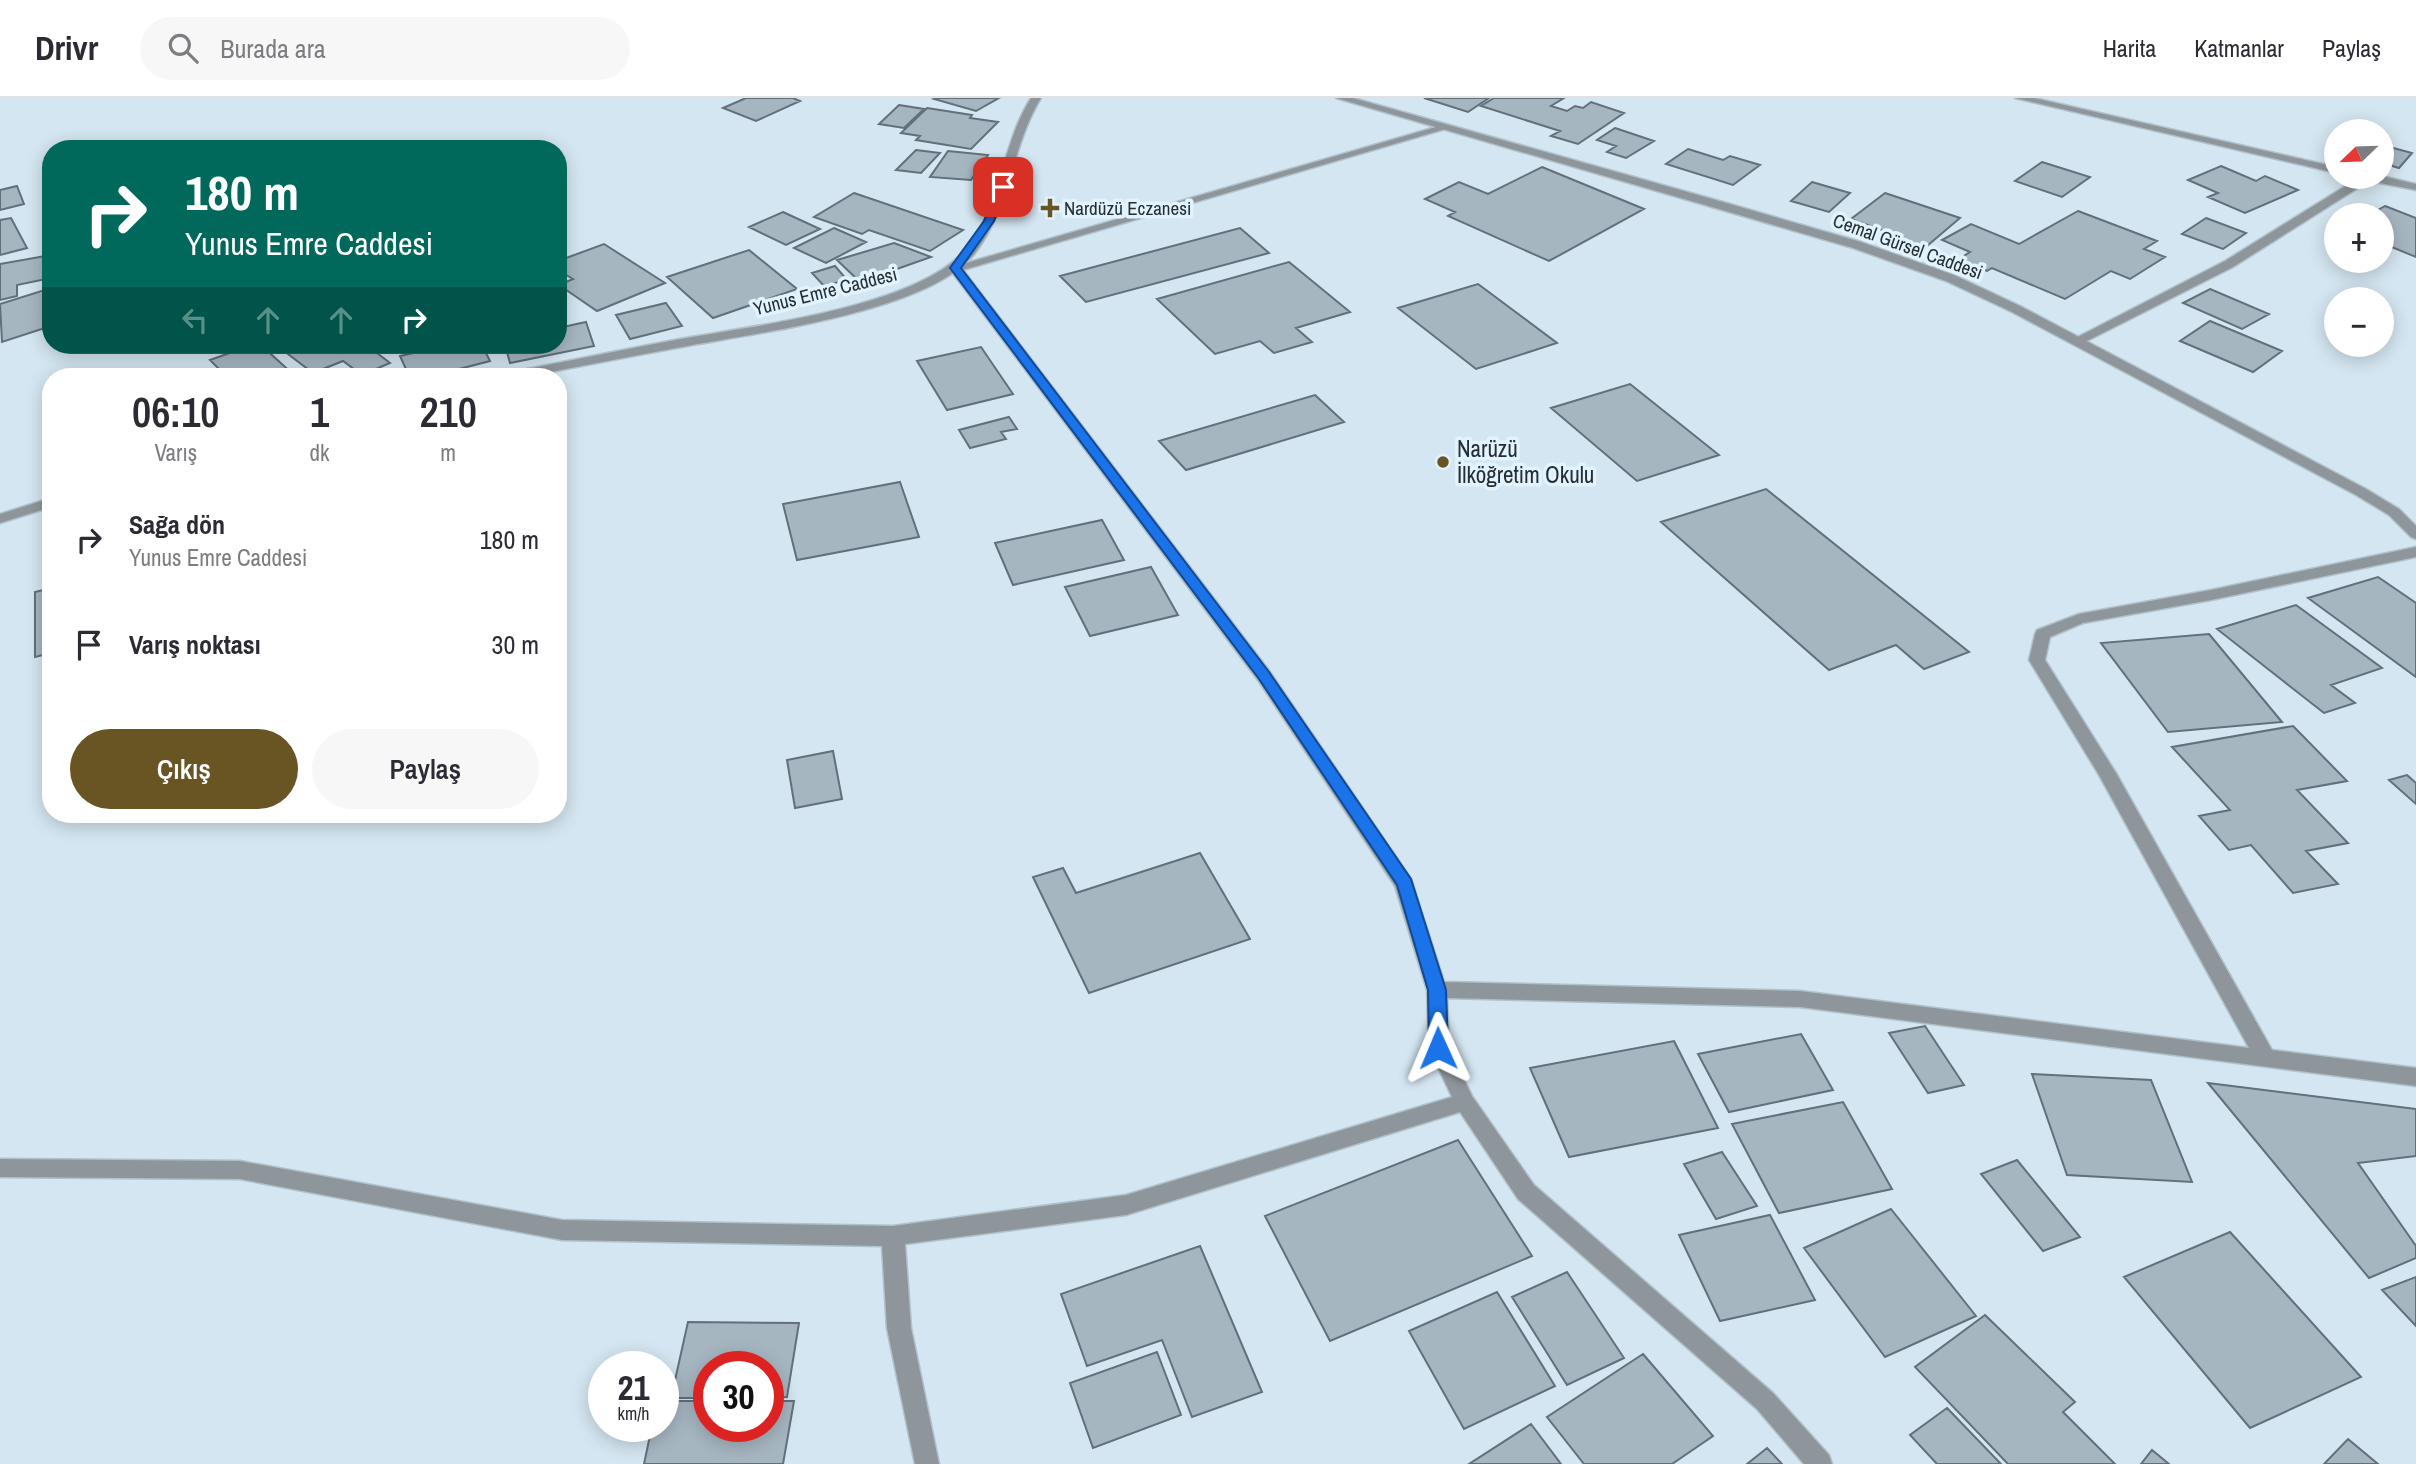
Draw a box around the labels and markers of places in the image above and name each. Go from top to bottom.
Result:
pin [973,157,1033,217]
place label: Nardüzü Eczanesi [1064,195,1191,221]
marker: Nardüzü Eczanesi [1042,200,1058,216]
place label: Narüzü İlköğretim Okulu [1457,433,1594,490]
marker: Narüzü İlköğretim Okulu [1435,454,1451,470]

